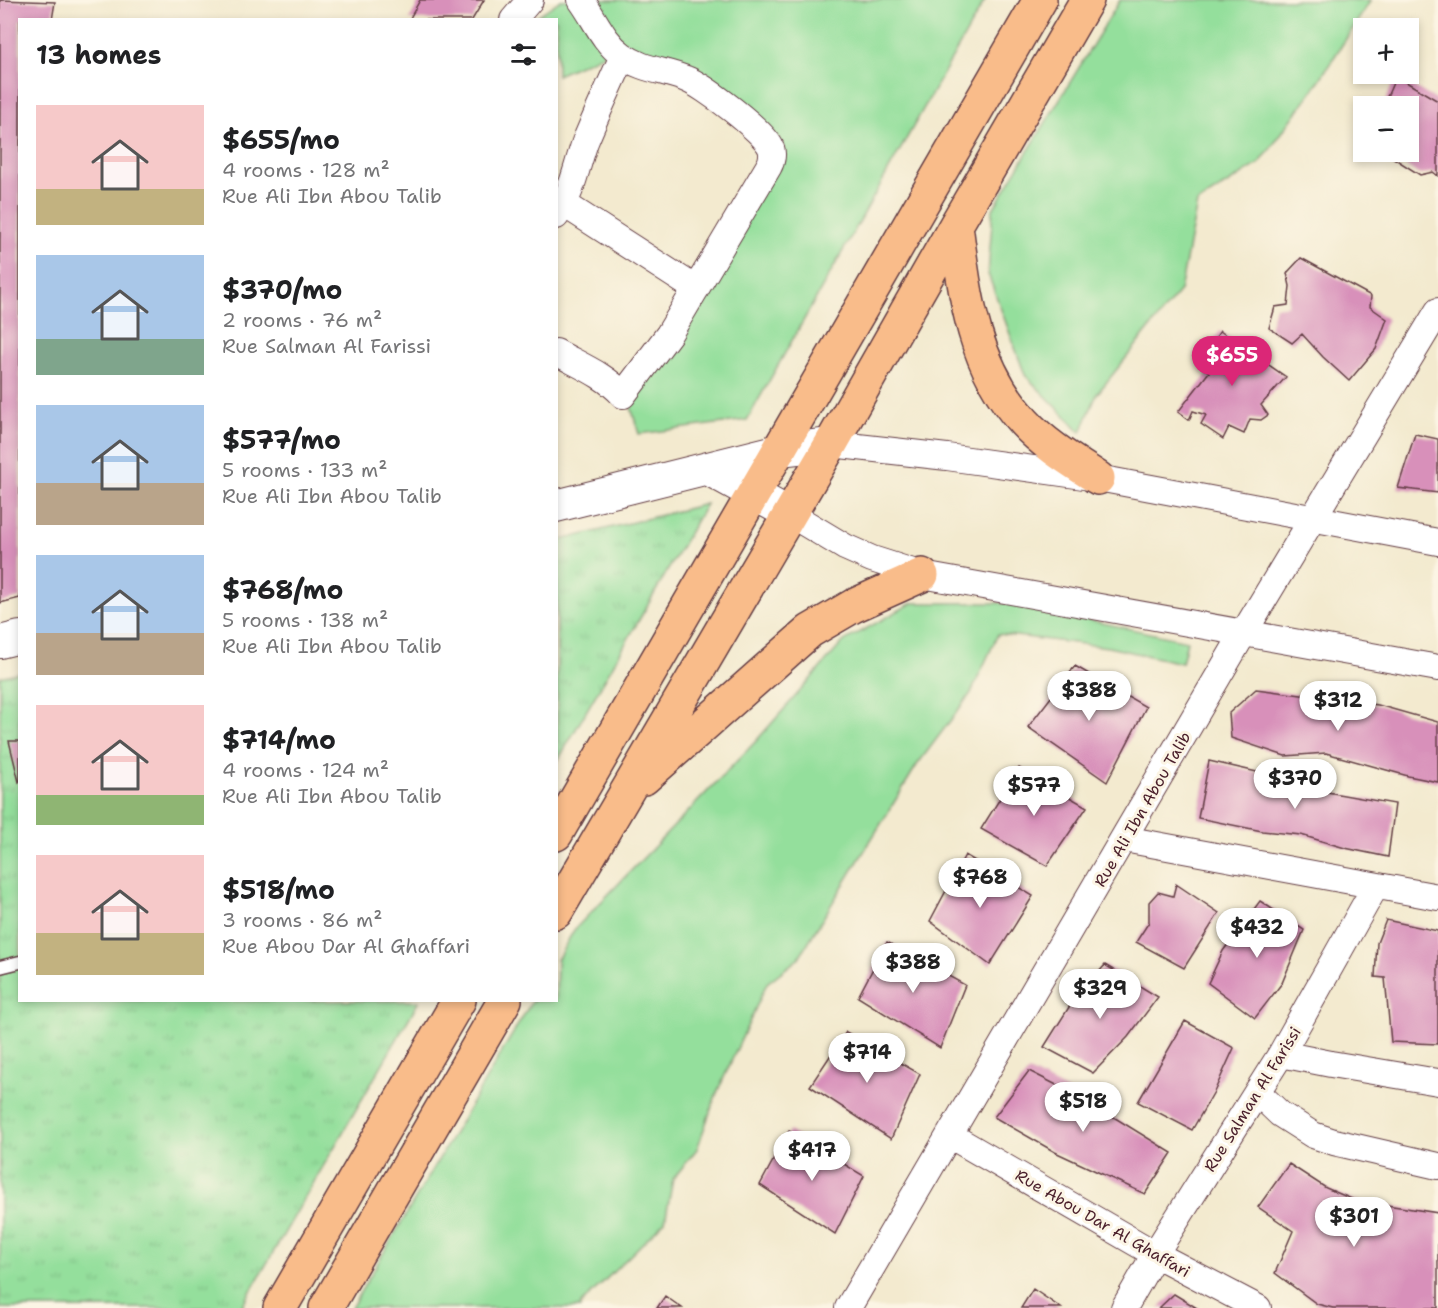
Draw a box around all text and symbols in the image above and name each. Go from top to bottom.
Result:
map controls [1353,18,1419,162]
button: + [1353,18,1419,84]
text: 13 homes [36,37,162,72]
icon: filters [507,38,540,71]
button: − [1353,96,1419,162]
text: $655/mo [222,122,340,157]
icon: home [84,129,156,201]
text: 4 rooms · 128 m² [222,157,390,183]
text: Rue Ali Ibn Abou Talib [222,183,442,209]
text: $370/mo [222,272,342,307]
icon: home [84,279,156,351]
text: 2 rooms · 76 m² [222,307,382,333]
text: Rue Salman Al Farissi [222,333,431,359]
pin: $655 [1196,336,1268,387]
text: $655 [1206,342,1258,368]
text: $577/mo [222,422,341,457]
icon: home [84,429,156,501]
text: 5 rooms · 133 m² [222,457,387,483]
text: Rue Ali Ibn Abou Talib [222,483,442,509]
text: $768/mo [222,572,343,607]
icon: home [84,579,156,651]
text: 5 rooms · 138 m² [222,607,388,633]
text: Rue Ali Ibn Abou Talib [222,633,442,659]
pin: $388 [1053,671,1125,722]
text: $388 [1061,677,1117,703]
pin: $312 [1302,681,1374,732]
text: $312 [1313,687,1363,713]
text: $714/mo [222,722,336,757]
street label: Rue Ali Ibn Abou Talib [1089,728,1195,891]
icon: home [84,729,156,801]
text: 4 rooms · 124 m² [222,757,389,783]
pin: $370 [1259,759,1331,810]
text: $370 [1268,765,1322,791]
pin: $577 [998,766,1070,817]
text: $577 [1007,772,1061,798]
text: Rue Ali Ibn Abou Talib [222,783,442,809]
pin: $768 [944,858,1016,909]
text: $768 [953,864,1008,890]
text: $518/mo [222,872,335,907]
icon: home [84,879,156,951]
text: 3 rooms · 86 m² [222,907,382,933]
pin: $432 [1221,908,1293,959]
text: $432 [1230,914,1284,940]
text: Rue Abou Dar Al Ghaffari [222,933,470,959]
pin: $388 [877,943,949,994]
text: $388 [885,949,941,975]
pin: $329 [1064,969,1136,1020]
text: $329 [1073,975,1127,1001]
street label: Rue Salman Al Farissi [1199,1023,1306,1176]
pin: $714 [831,1033,903,1084]
text: $714 [842,1039,892,1065]
pin: $518 [1047,1082,1119,1133]
text: $518 [1059,1088,1107,1114]
pin: $417 [776,1131,848,1182]
text: $417 [787,1137,837,1163]
street label: Rue Abou Dar Al Ghaffari [1012,1165,1194,1282]
pin: $301 [1318,1197,1390,1248]
text: $301 [1329,1203,1379,1229]

